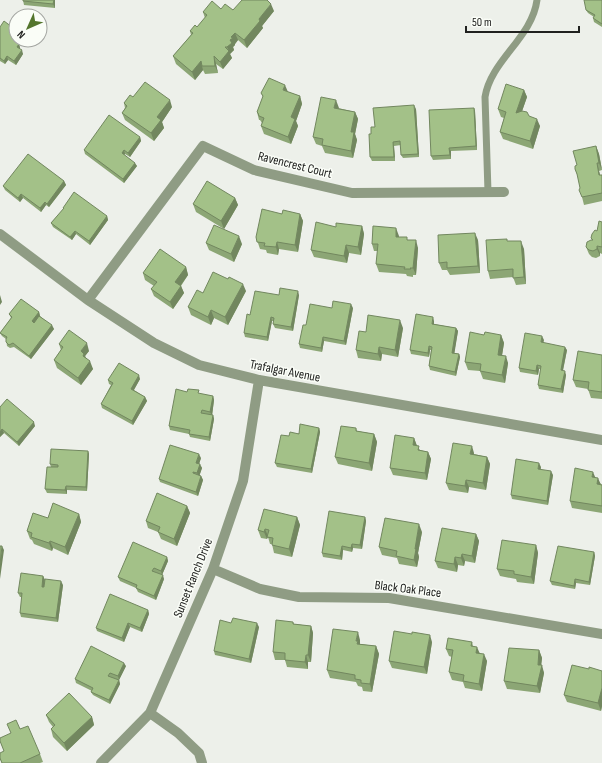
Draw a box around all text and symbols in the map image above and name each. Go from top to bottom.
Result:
north arrow [8,8,48,48]
scale bar [466,8,579,34]
text: 50 m [472,15,492,30]
text: N [15,28,28,41]
street label: Ravencrest Court [256,148,334,182]
street label: Trafalgar Avenue [248,356,322,386]
street label: Sunset Ranch Drive [170,536,216,620]
street label: Black Oak Place [374,577,442,601]

